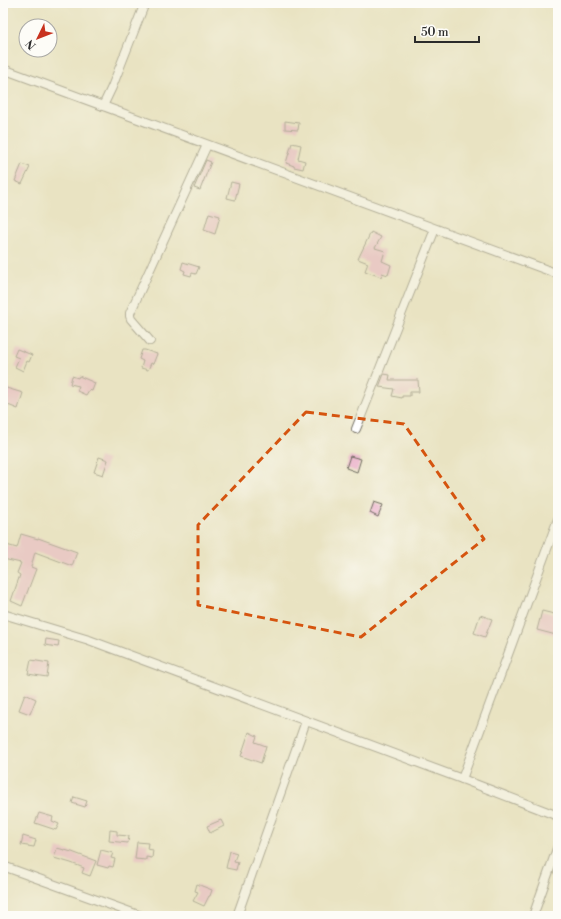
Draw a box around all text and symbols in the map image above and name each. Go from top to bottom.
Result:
north arrow [18,18,58,58]
scale bar [415,18,479,44]
text: 50 m [421,25,449,40]
text: N [23,36,40,52]

